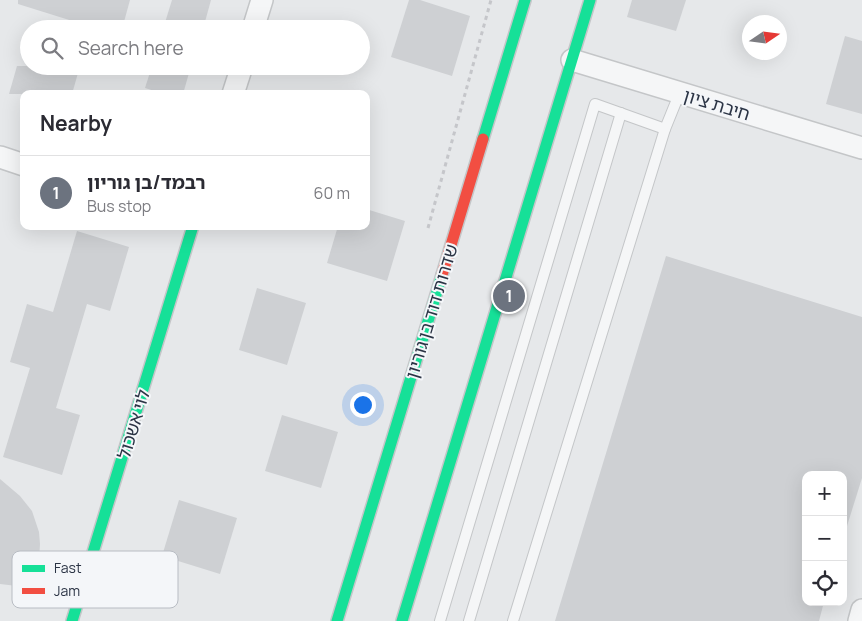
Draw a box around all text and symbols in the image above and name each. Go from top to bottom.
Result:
north arrow [742,15,787,60]
search box [20,20,370,75]
icon: search [38,34,66,62]
text: Search here [78,35,184,61]
street label: חיבת ציון [681,82,753,126]
text: Nearby [40,109,112,137]
text: רבמד/בן גוריון [87,169,206,195]
text: 1 [52,182,60,204]
text: 60 m [314,182,350,204]
text: Bus stop [87,195,151,217]
street label: שדרות דוד בן גוריון [399,241,463,381]
pin: 1 [493,277,525,315]
street label: לוי אשכול [111,386,155,462]
your location [350,392,376,418]
map controls [802,471,847,606]
button: + [802,471,847,516]
button: − [802,516,847,561]
legend [12,551,178,608]
text: Fast [54,558,82,577]
button: locate [802,561,847,606]
text: Jam [54,581,80,600]

